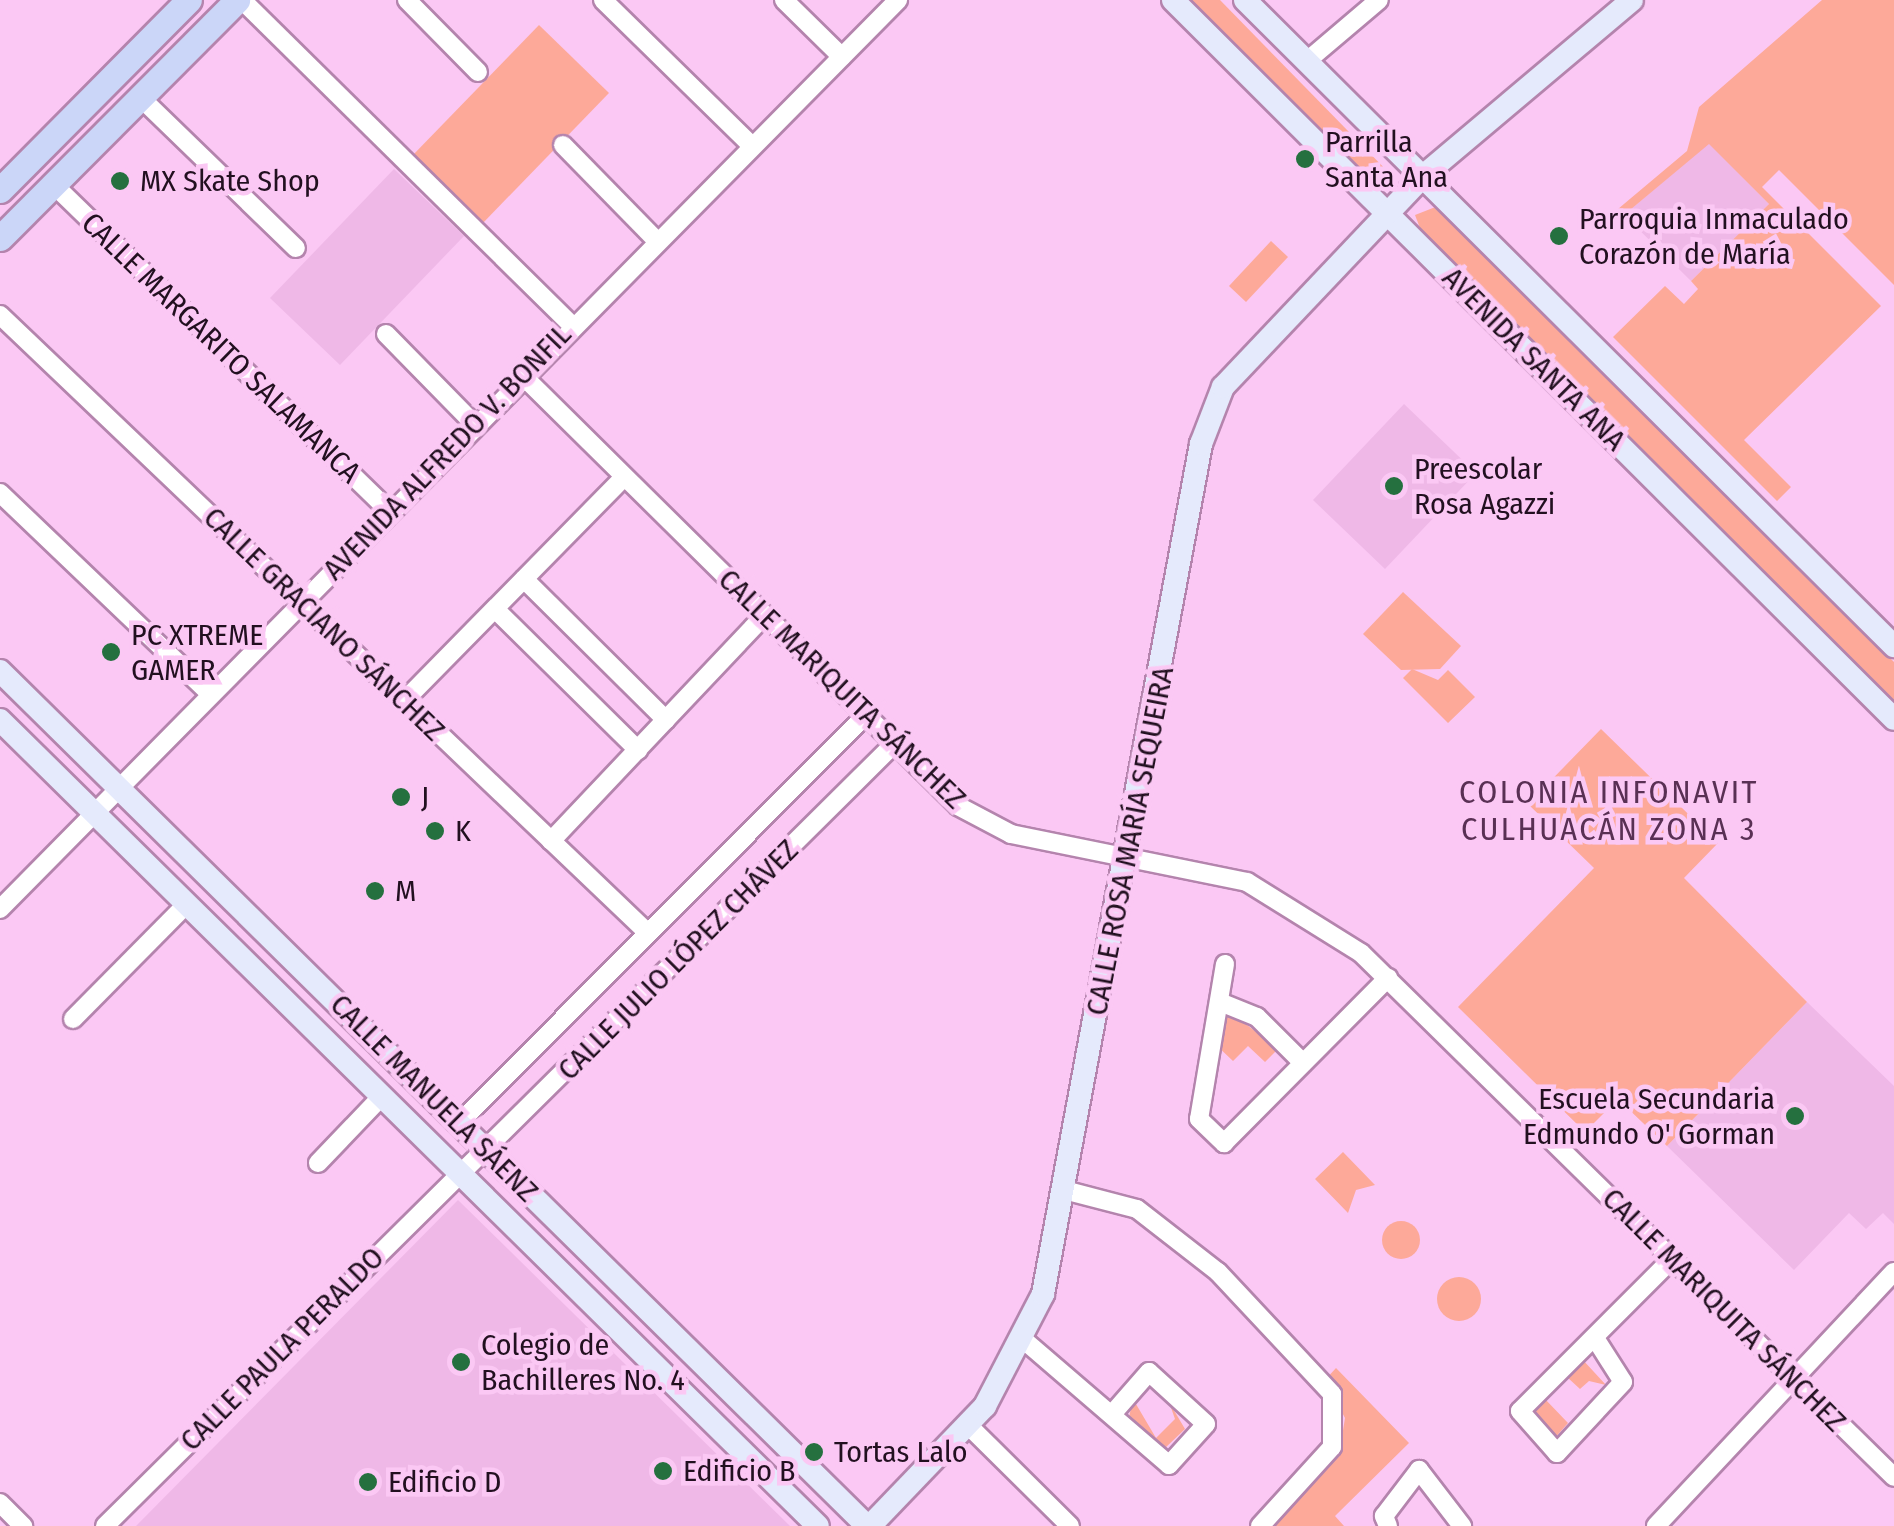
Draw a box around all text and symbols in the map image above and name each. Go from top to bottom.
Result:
place label: Parrilla Santa Ana [1325,124,1448,194]
marker: Parrilla Santa Ana [1294,148,1316,170]
place label: MX Skate Shop [140,163,320,199]
marker: MX Skate Shop [109,170,131,192]
place label: Parroquia Inmaculado Corazón de María [1579,201,1849,272]
street label: CALLE MARGARITO SALAMANCA [74,205,368,491]
marker: Parroquia Inmaculado Corazón de María [1548,225,1570,247]
street label: AVENIDA SANTA ANA [1435,260,1633,458]
street label: AVENIDA ALFREDO V. BONFIL [315,317,579,587]
place label: Preescolar Rosa Agazzi [1414,451,1555,522]
marker: Preescolar Rosa Agazzi [1383,475,1405,497]
street label: CALLE GRACIANO SÁNCHEZ [196,500,452,748]
street label: CALLE MARIQUITA SÁNCHEZ [711,562,973,816]
place label: PC XTREME GAMER [131,617,263,688]
marker: PC XTREME GAMER [100,641,122,663]
street label: CALLE ROSA MARÍA SEQUEIRA [1079,664,1181,1018]
district label: COLONIA INFONAVIT CULHUACÁN ZONA 3 [1459,774,1759,849]
place label: J [421,779,429,815]
marker: J [390,786,412,808]
place label: K [455,813,471,849]
marker: K [424,820,446,842]
street label: CALLE JULIO LÓPEZ CHÁVEZ [550,832,806,1088]
place label: M [395,873,416,909]
marker: M [364,880,386,902]
street label: CALLE MANUELA SÁENZ [323,987,545,1209]
place label: Escuela Secundaria Edmundo O' Gorman [1523,1081,1775,1152]
marker: Escuela Secundaria Edmundo O' Gorman [1784,1105,1806,1127]
street label: CALLE MARIQUITA SÁNCHEZ [1595,1181,1853,1439]
street label: CALLE PAULA PERALDO [173,1240,391,1458]
place label: Colegio de Bachilleres No. 4 [481,1327,685,1398]
marker: Colegio de Bachilleres No. 4 [450,1351,472,1373]
place label: Tortas Lalo [834,1434,967,1470]
marker: Tortas Lalo [803,1441,825,1463]
place label: Edificio B [683,1453,795,1489]
marker: Edificio B [652,1460,674,1482]
place label: Edificio D [388,1464,501,1500]
marker: Edificio D [357,1471,379,1493]

